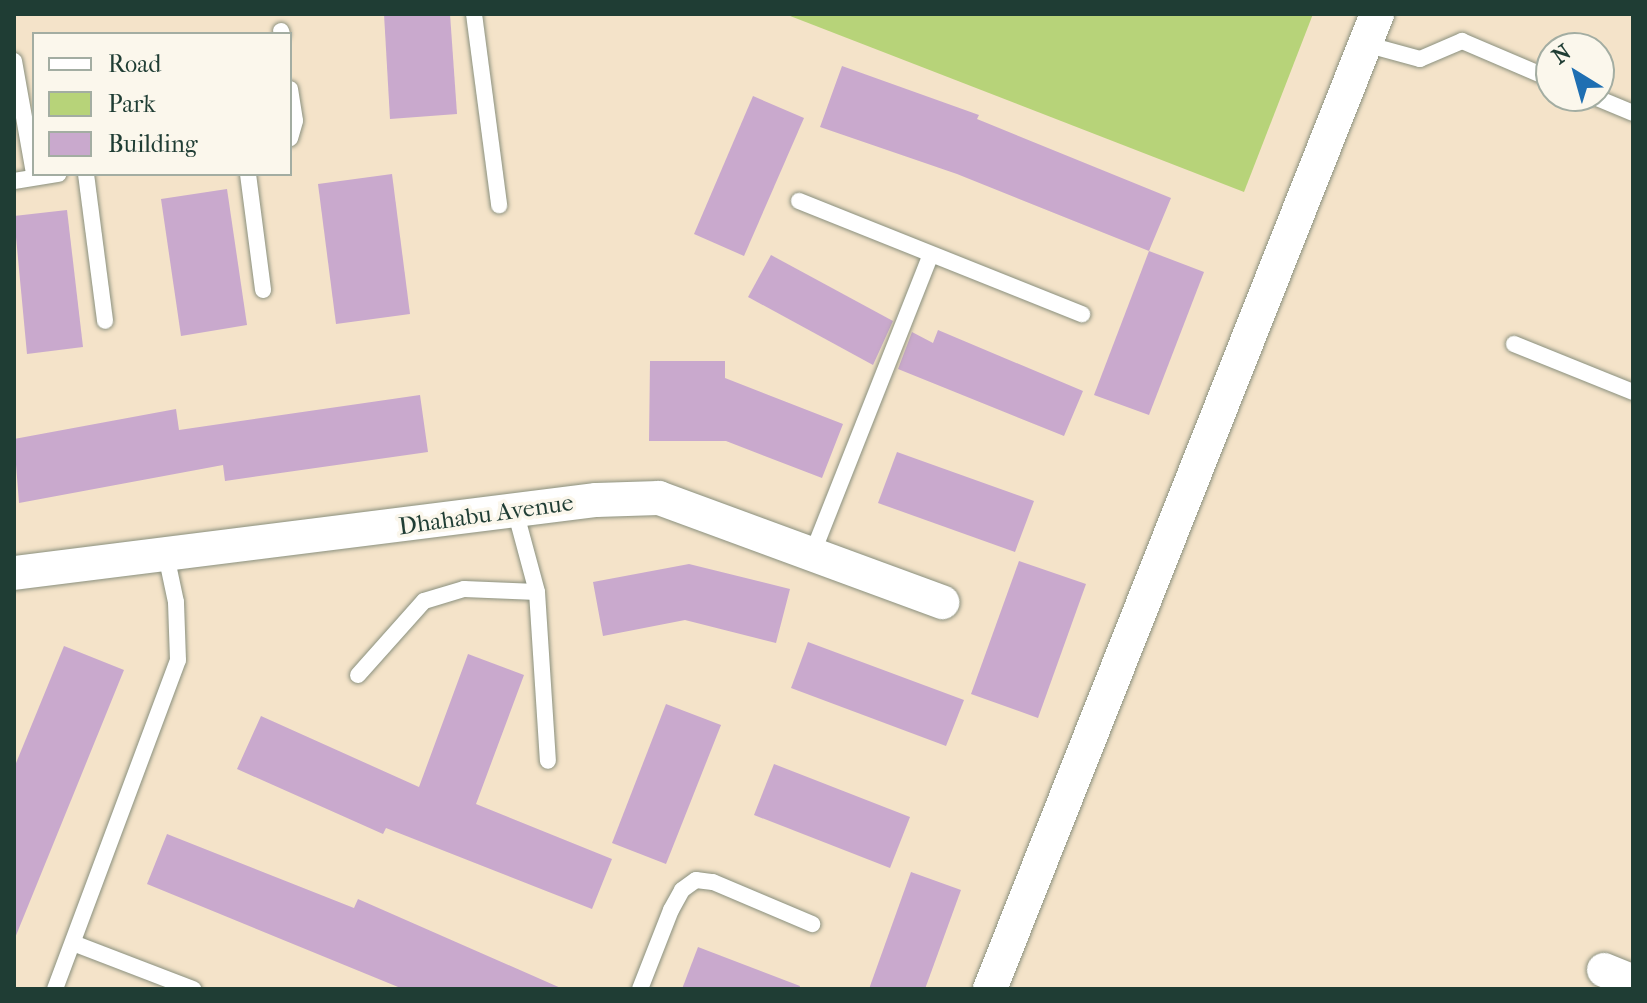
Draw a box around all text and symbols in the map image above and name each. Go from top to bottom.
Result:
legend [32,32,292,176]
north arrow [1535,32,1615,112]
text: N [1547,39,1576,70]
text: Road [108,50,161,78]
text: Park [108,90,156,118]
text: Building [108,130,198,158]
street label: Dhahabu Avenue [397,488,575,542]

